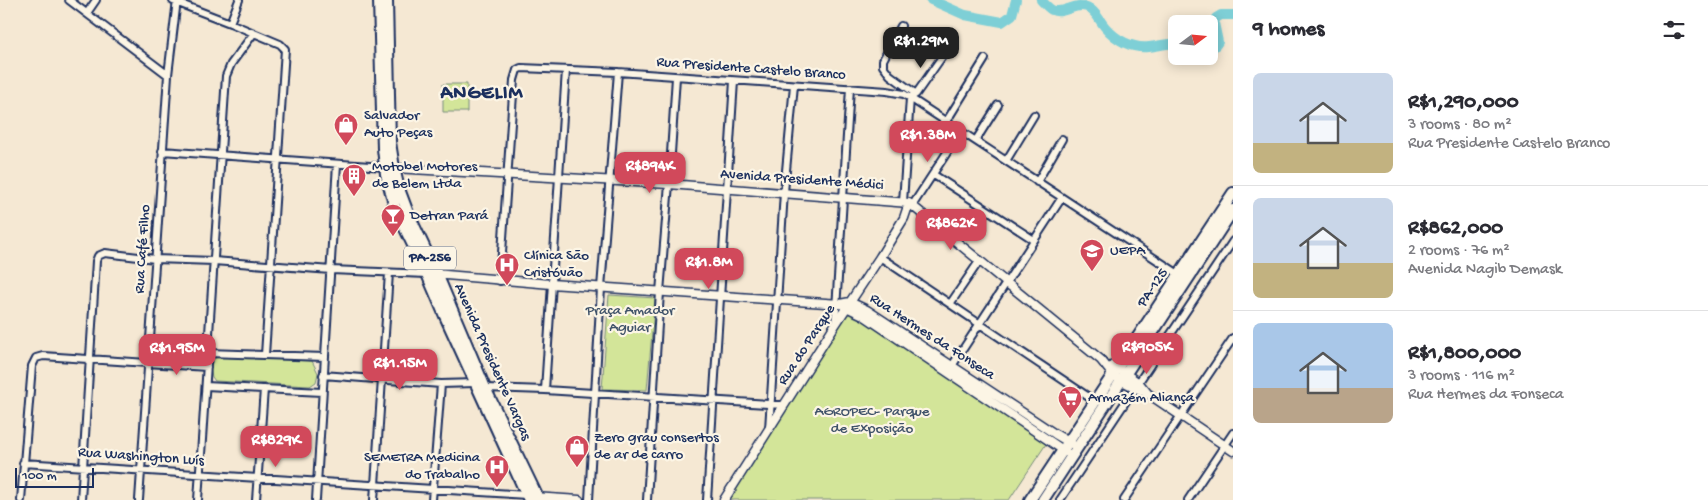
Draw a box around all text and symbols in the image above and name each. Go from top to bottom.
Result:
north arrow [1168,15,1218,65]
map controls [1168,15,1218,65]
icon: filters [1660,16,1688,44]
text: 9 homes [1253,18,1324,43]
pin: R$1.29M [875,27,967,69]
text: R$1.29M [894,33,948,52]
street label: Rua Presidente Castelo Branco [656,53,846,85]
district label: ANGELIM [440,83,524,106]
text: R$1,290,000 [1408,91,1519,116]
icon: home [1293,93,1353,153]
place label: Salvador Auto Peças [364,107,433,142]
shop icon: Salvador Auto Peças [333,112,359,146]
text: 3 rooms · 80 m² [1408,116,1512,135]
pin: R$1.38M [882,120,974,163]
text: R$1.38M [900,127,956,146]
text: Rua Presidente Castelo Branco [1408,135,1610,154]
pin: R$894K [609,152,691,194]
place label: Motobel Motores de Belem Ltda [372,158,478,193]
text: R$894K [626,158,674,177]
building icon: Motobel Motores de Belem Ltda [341,163,367,197]
street label: Avenida Presidente Médici [720,165,884,195]
bar icon: Detran Pará [380,203,406,237]
street label: Rua Café Filho [131,204,155,294]
place label: Detran Pará [409,207,489,225]
pin: R$862K [910,208,992,251]
text: R$862K [926,215,976,234]
text: R$862,000 [1408,217,1503,242]
icon: home [1293,218,1353,278]
school or university icon: UEPA [1079,238,1105,272]
place label: UEPA [1110,242,1146,260]
text: 2 rooms · 76 m² [1408,242,1510,261]
road number: PA-256 [404,247,456,270]
place label: Clínica São Cristóvão [524,247,589,282]
pin: R$1.8M [668,248,750,290]
hospital icon: Clínica São Cristóvão [494,252,520,286]
text: R$1.8M [686,254,732,273]
text: Avenida Nagib Demask [1408,261,1562,280]
street label: PA-125 [1133,265,1173,312]
street label: Avenida Presidente Vargas [449,281,535,444]
street label: Rua Hermes da Fonseca [866,290,999,385]
street label: Rua do Parque [774,301,840,389]
park label: Praça Amador Aguiar [585,302,676,337]
pin: R$905K [1106,332,1188,375]
pin: R$1.95M [131,334,223,376]
text: R$905K [1122,339,1172,358]
text: R$1.95M [150,340,204,359]
text: R$1,800,000 [1408,342,1521,367]
icon: home [1293,343,1353,403]
pin: R$1.15M [354,348,446,391]
text: R$1.15M [373,355,427,374]
text: 3 rooms · 116 m² [1408,367,1515,386]
supermarket icon: Armazém Aliança [1057,385,1083,419]
text: Rua Hermes da Fonseca [1408,386,1564,405]
place label: Armazém Aliança [1088,389,1195,407]
park label: AGROPEC- Parque de Exposição [815,403,930,438]
pin: R$829K [235,426,317,468]
place label: Zero grau consertos de ar de carro [594,429,719,464]
text: R$829K [251,432,301,451]
shop icon: Zero grau consertos de ar de carro [564,434,590,468]
street label: Rua Washington Luís [77,444,205,470]
place label: SEMETRA Medicina do Trabalho [364,449,481,484]
hospital icon: SEMETRA Medicina do Trabalho [484,454,510,488]
scale bar [15,465,94,488]
text: 100 m [22,468,57,485]

